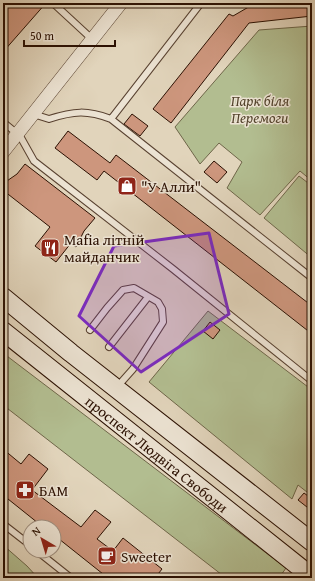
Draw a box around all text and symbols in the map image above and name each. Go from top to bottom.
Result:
scale bar [24,22,115,48]
text: 50 m [30,27,54,44]
park label: Парк біля Перемоги [231,90,290,128]
shop icon: "У Алли" [116,175,138,197]
place label: "У Алли" [141,176,201,197]
place label: Mafia літній майданчик [64,229,144,267]
restaurant icon: Mafia літній майданчик [39,237,61,259]
street label: проспект Людвіга Свободи [81,390,233,517]
pharmacy icon: БАМ [14,479,36,501]
place label: БАМ [39,480,69,501]
north arrow [22,519,62,559]
text: N [28,522,44,540]
cafe icon: Sweeter [96,545,118,567]
place label: Sweeter [121,546,171,567]

